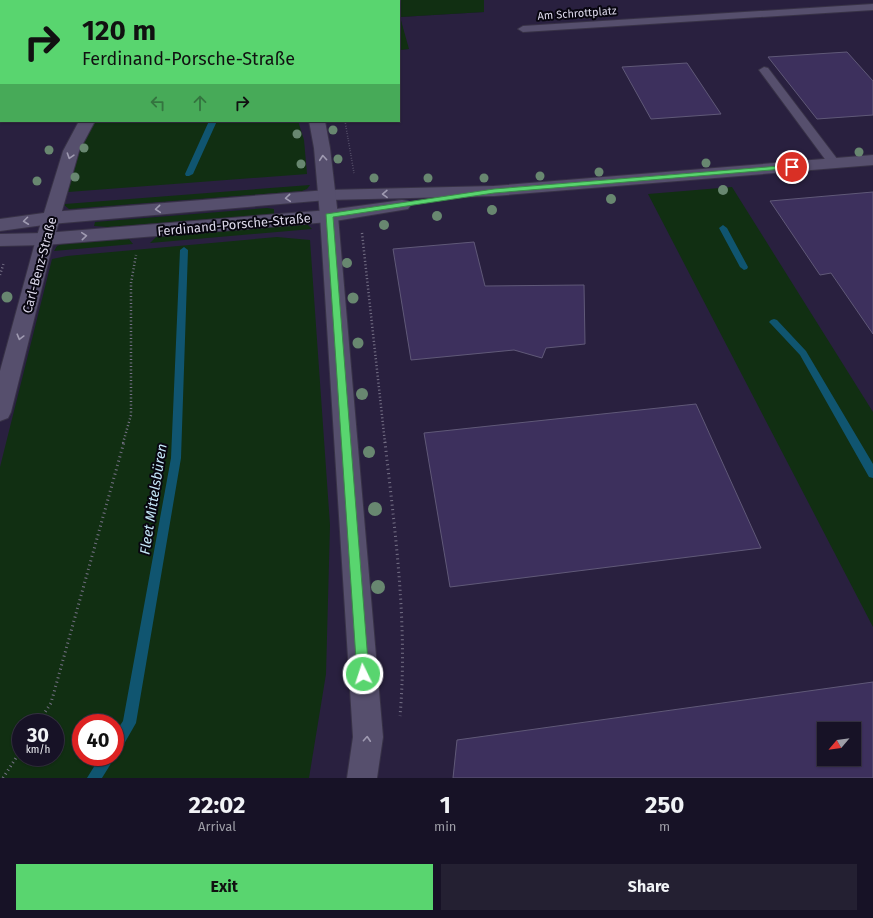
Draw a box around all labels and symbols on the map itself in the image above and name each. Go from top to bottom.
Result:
street label: Am Schrottplatz [537,4,617,23]
pin [775,150,809,184]
one-way arrow [66,152,75,159]
one-way arrow [319,155,328,161]
one-way arrow [382,189,388,198]
one-way arrow [285,194,291,203]
one-way arrow [155,205,161,214]
street label: Ferdinand-Porsche-Straße [157,210,311,239]
street label: Carl-Benz-Straße [19,215,60,315]
one-way arrow [23,217,29,226]
one-way arrow [81,232,87,241]
one-way arrow [16,334,24,340]
water label: Fleet Mittelsbüren [136,442,171,556]
position arrow [342,653,384,695]
speed limit sign: 40 [72,714,124,766]
north arrow [817,722,861,766]
one-way arrow [363,736,372,742]

